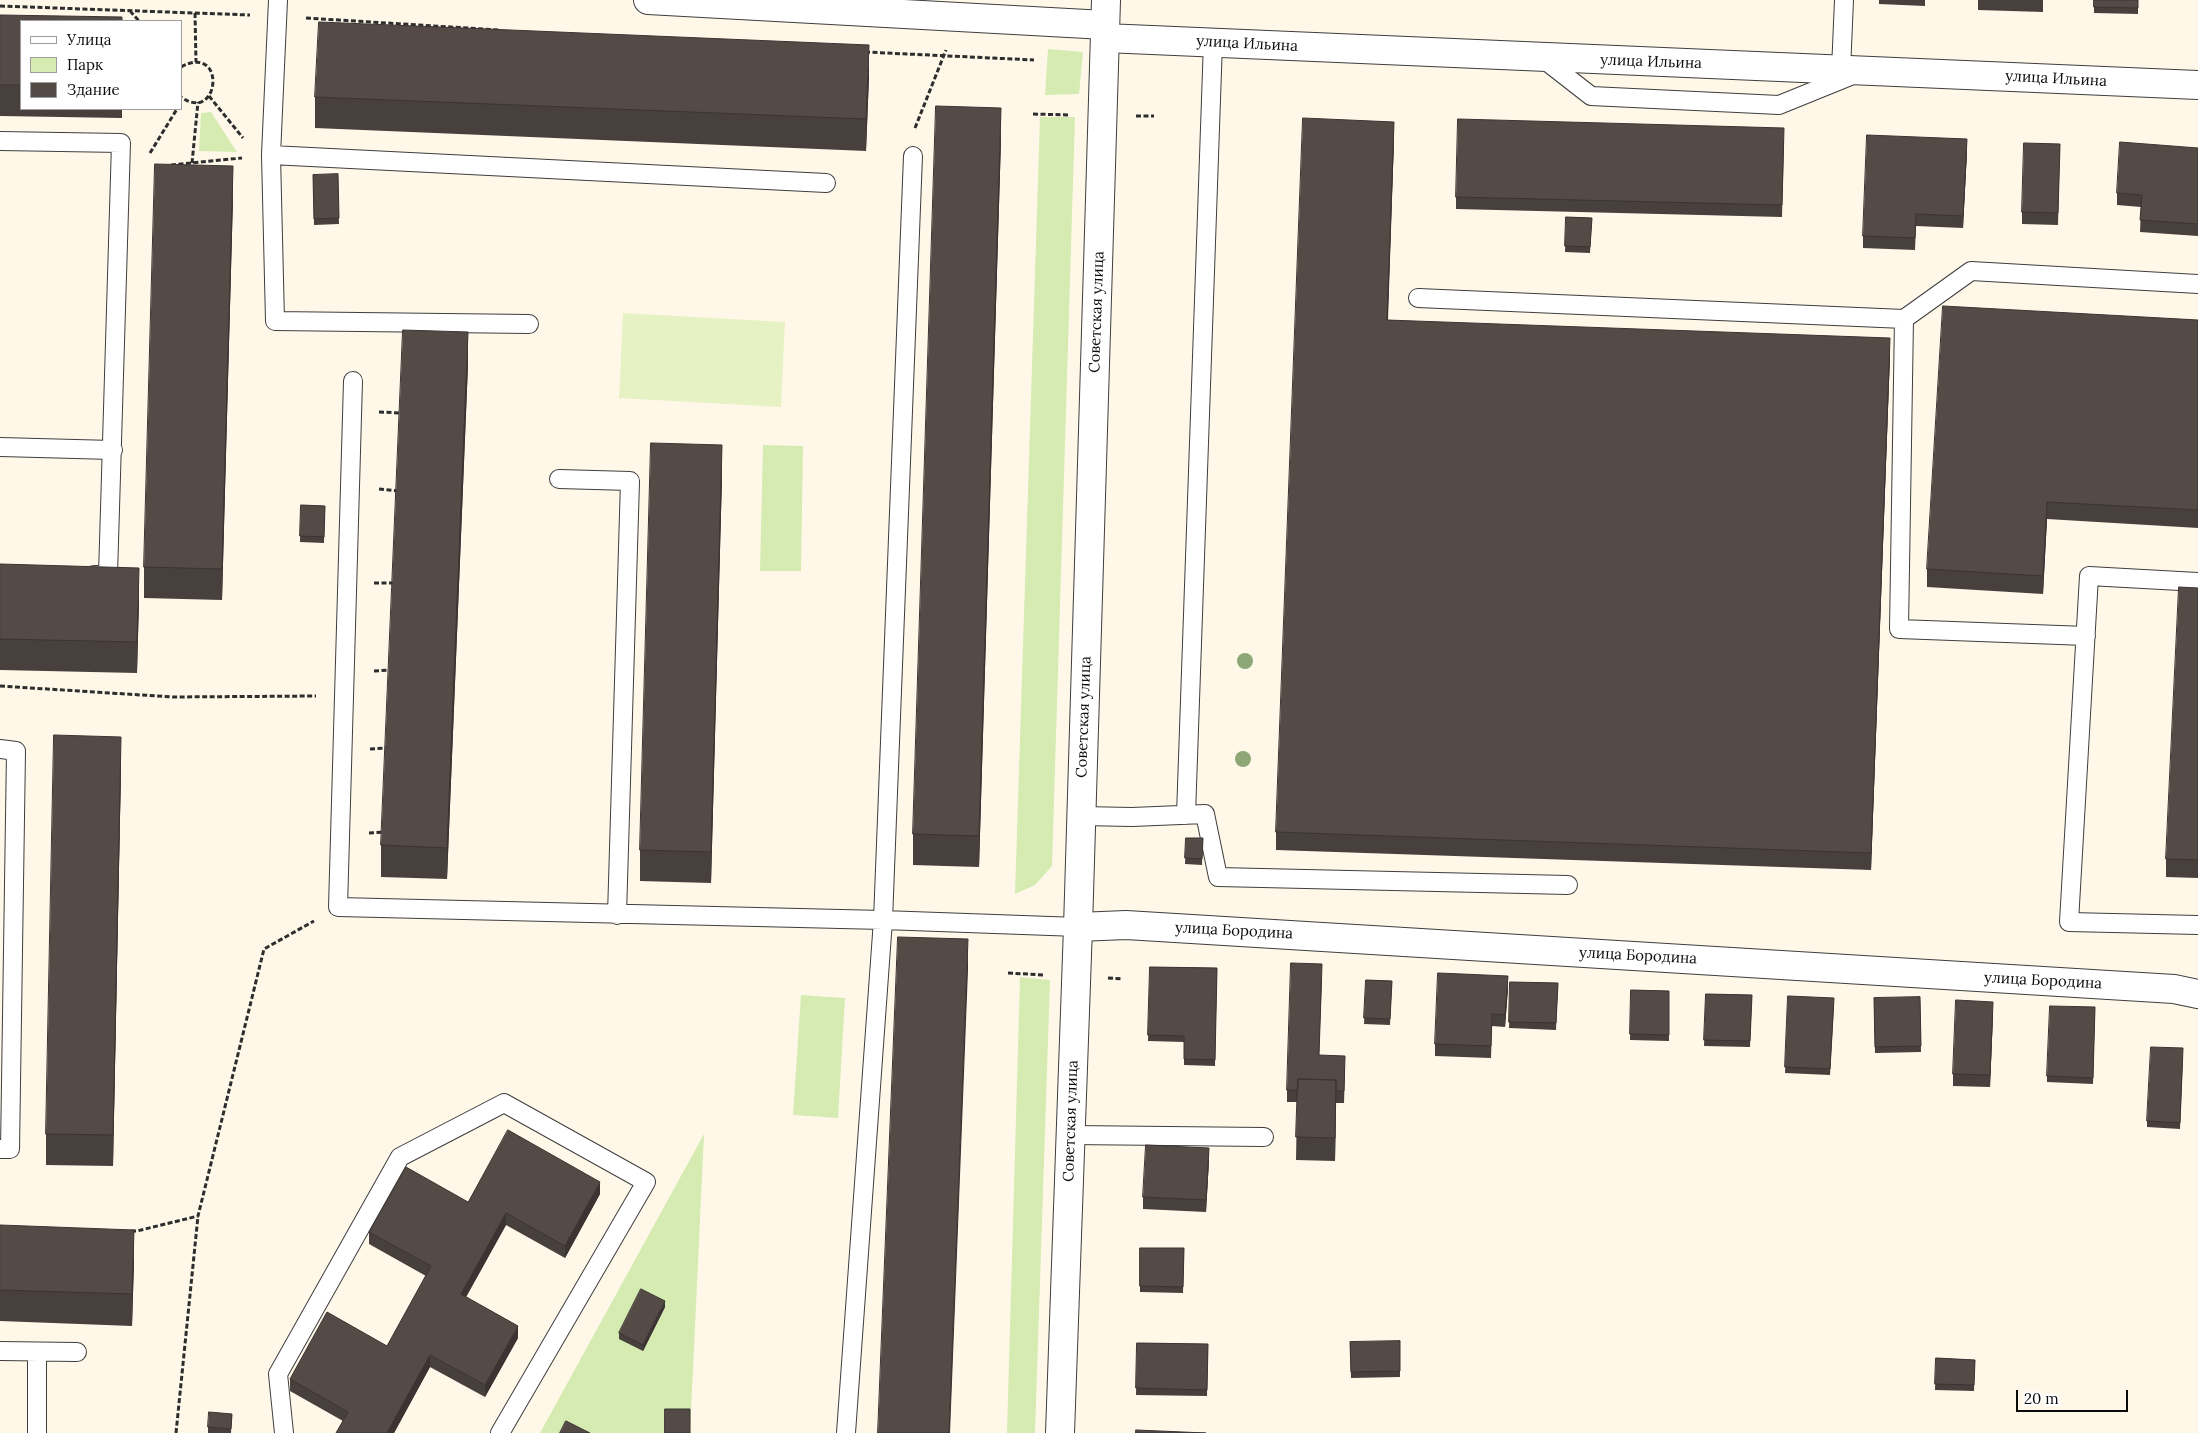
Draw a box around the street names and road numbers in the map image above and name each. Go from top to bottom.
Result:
street label: улица Ильина [1196,32,1298,56]
street label: улица Ильина [1600,51,1702,73]
street label: улица Ильина [2005,67,2107,91]
street label: Советская улица [1086,251,1108,373]
street label: Советская улица [1073,656,1095,778]
street label: улица Бородина [1174,919,1294,943]
street label: улица Бородина [1578,944,1698,968]
street label: улица Бородина [1983,969,2103,993]
street label: Советская улица [1060,1060,1082,1182]

